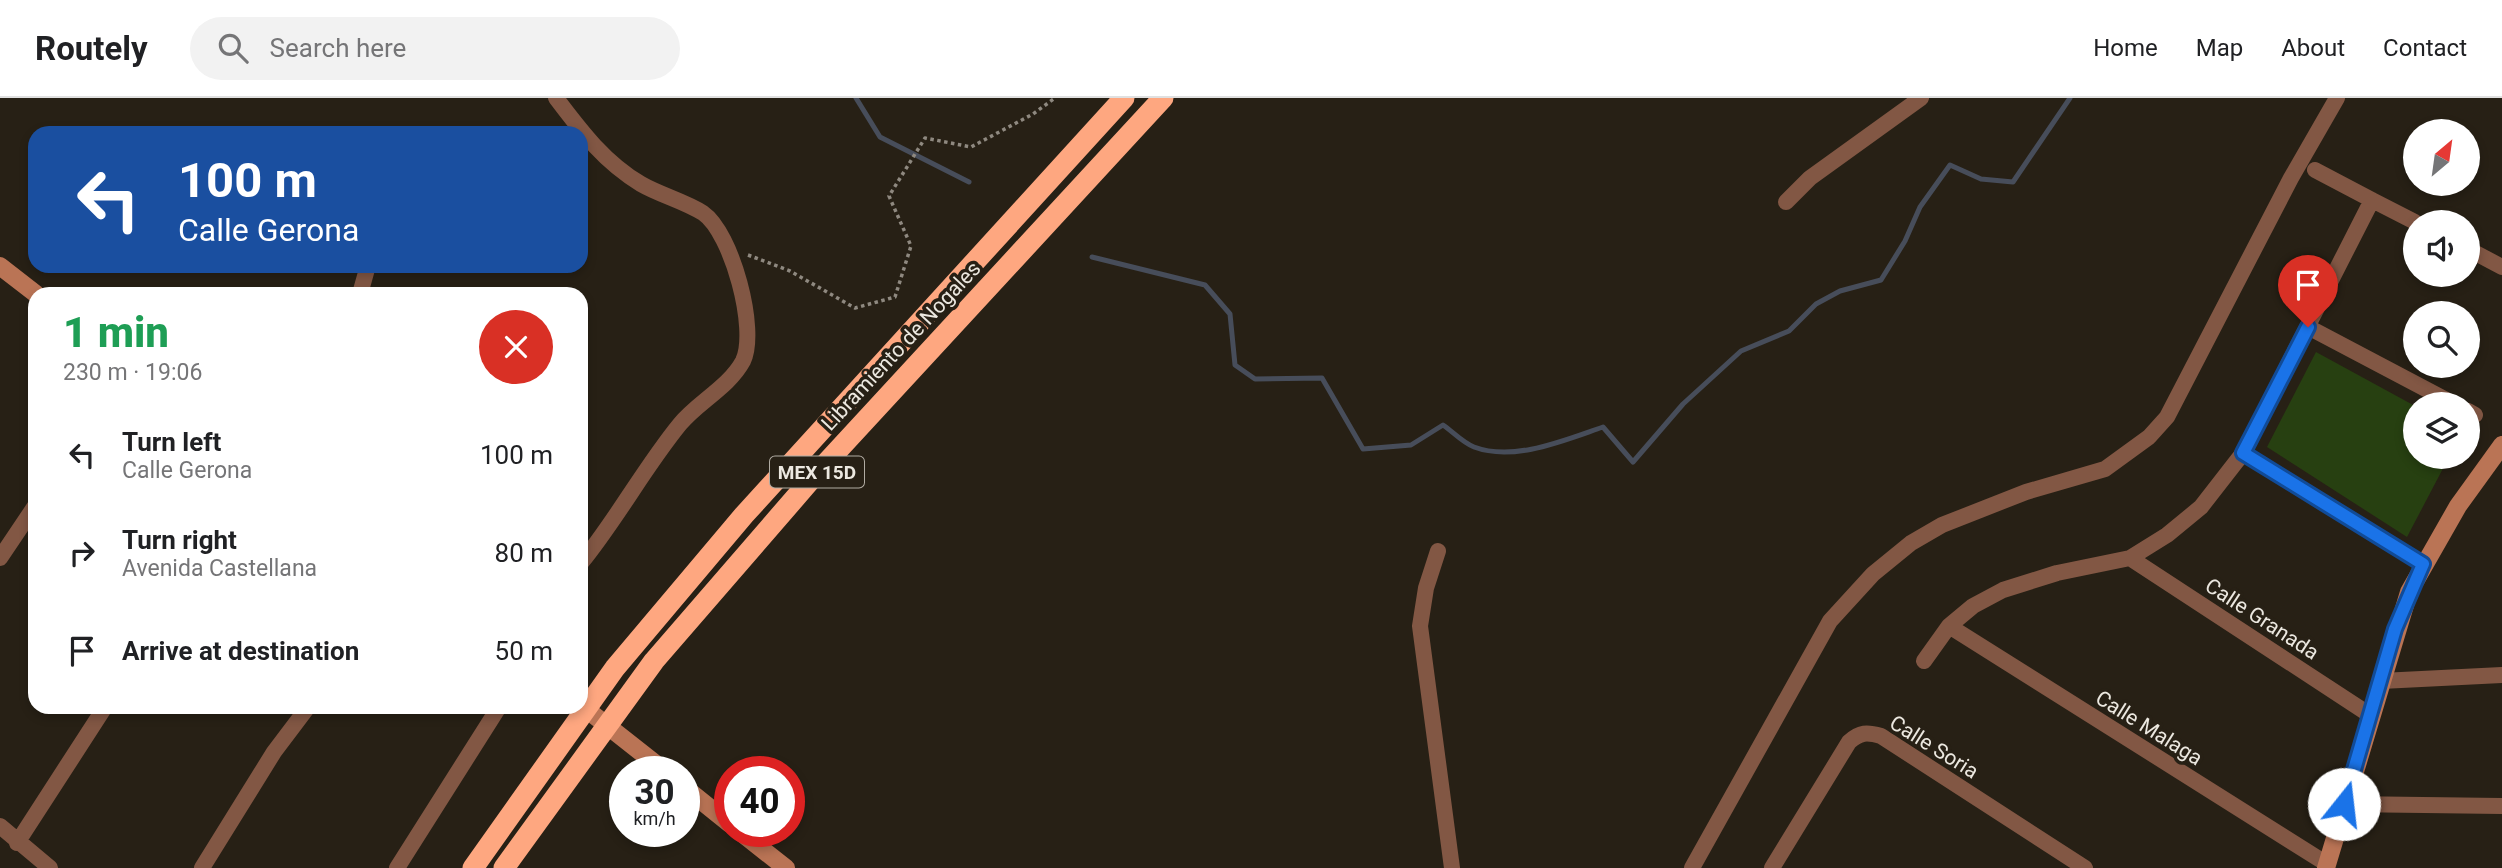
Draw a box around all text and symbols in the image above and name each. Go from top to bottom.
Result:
search box [190,17,680,80]
text: Routely [35,29,148,68]
icon: search [214,29,252,67]
text: Search here [270,33,406,63]
text: Home [2093,34,2158,62]
text: Map [2196,34,2243,62]
text: About [2281,34,2345,62]
text: Contact [2383,34,2467,62]
north arrow [2403,119,2480,196]
map controls [2403,119,2480,469]
text: 100 m [178,152,317,209]
icon: left [63,154,154,245]
button: sound [2403,210,2480,287]
text: Calle Gerona [178,211,359,249]
pin [2278,255,2338,327]
street label: Libramiento de Nogales [817,257,985,435]
icon: arrive [2289,266,2327,304]
button: search [2403,301,2480,378]
text: 1 min [63,308,169,357]
button: close [479,310,553,384]
text: 230 m · 19:06 [63,359,202,386]
button: layers [2403,392,2480,469]
text: Turn left [122,427,221,457]
icon: left [63,436,101,474]
text: 100 m [480,440,553,470]
road number: MEX 15D [770,456,864,488]
text: Calle Gerona [122,457,252,484]
text: Turn right [122,525,237,555]
icon: right [63,534,101,572]
text: 80 m [495,538,553,568]
text: Avenida Castellana [122,555,317,582]
street label: Calle Granada [2201,573,2323,665]
icon: arrive [63,632,101,670]
text: Arrive at destination [122,636,359,666]
text: 50 m [495,636,553,666]
street label: Calle Malaga [2091,686,2207,770]
street label: Calle Soria [1885,710,1983,784]
speed limit sign: 40 [714,756,805,847]
position arrow [2307,767,2381,841]
text: 30 [634,772,675,813]
text: km/h [633,808,676,829]

